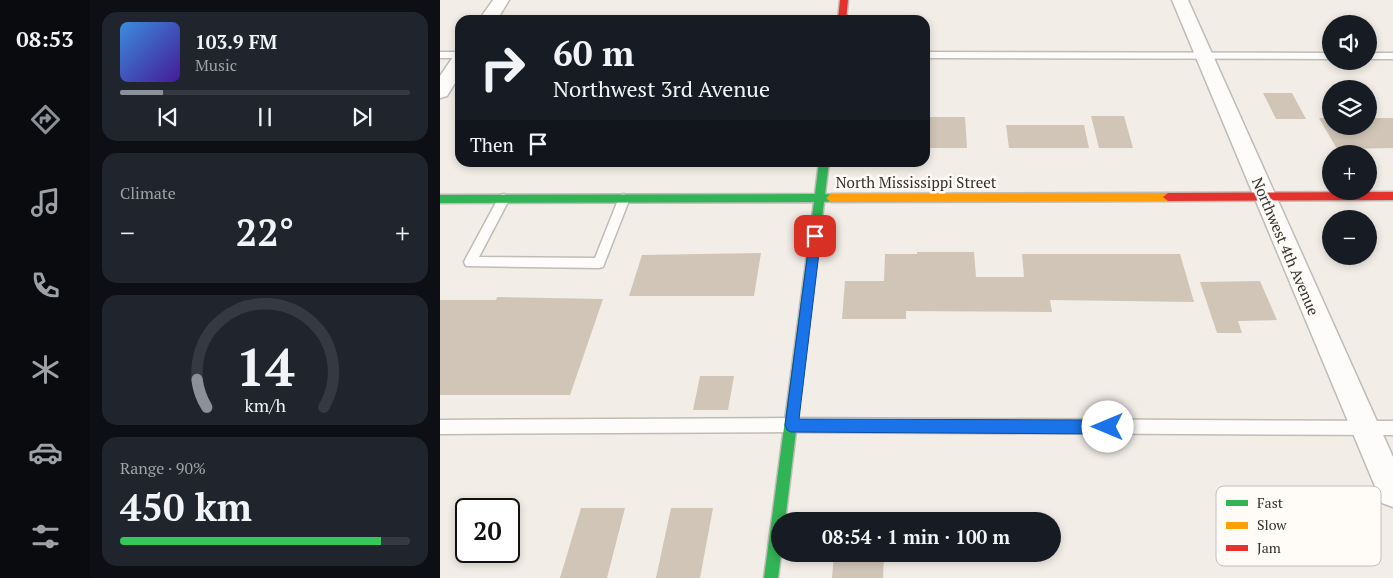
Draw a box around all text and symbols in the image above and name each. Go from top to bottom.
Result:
map controls [1322,15,1377,265]
button: sound [1322,15,1377,70]
text: 08:53 [16,24,74,53]
text: 103.9 FM [195,29,277,54]
text: 60 m [553,30,634,76]
icon: right [470,35,535,100]
text: Music [195,54,237,76]
text: Northwest 3rd Avenue [553,74,770,103]
button: layers [1322,80,1377,135]
icon: directions [28,102,63,137]
icon: previous [154,103,182,131]
icon: pause [251,103,279,131]
icon: next [348,103,376,131]
icon: arrive [524,130,552,158]
text: Then [470,132,514,157]
button: + [1322,145,1377,200]
street label: North Mississippi Street [836,172,997,192]
street label: Northwest 4th Avenue [1248,174,1324,318]
text: Climate [120,182,176,204]
icon: music [28,185,63,220]
text: 22° [236,207,294,257]
button: − [1322,210,1377,265]
text: − [120,214,135,251]
text: + [395,214,410,251]
pin [794,215,836,257]
icon: arrive [801,222,829,250]
icon: phone [28,268,63,303]
text: 14 [236,332,295,401]
icon: climate [28,352,63,387]
text: km/h [244,393,286,417]
position arrow [1081,400,1133,452]
icon: car [28,435,63,470]
text: Range · 90% [120,457,206,479]
text: 450 km [120,482,252,532]
legend [1216,486,1381,566]
text: Fast [1257,493,1284,512]
speed limit sign: 20 [455,498,520,563]
text: Slow [1257,515,1287,534]
icon: filters [28,519,63,554]
text: 08:54 · 1 min · 100 m [822,524,1010,549]
text: Jam [1257,538,1281,557]

